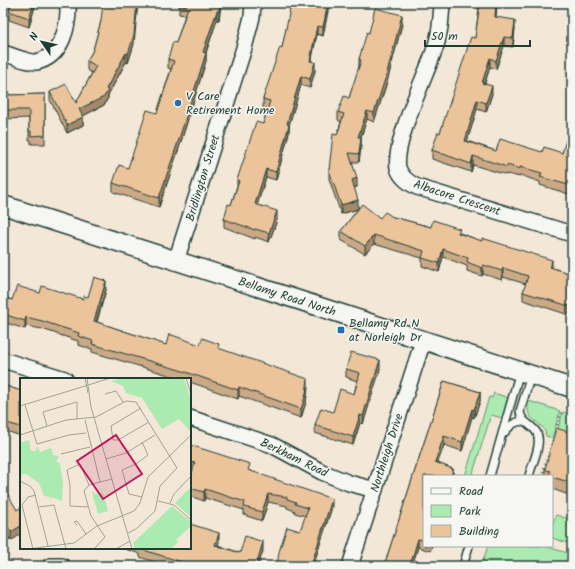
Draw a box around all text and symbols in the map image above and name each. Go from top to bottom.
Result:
north arrow [22,22,62,62]
scale bar [425,22,530,48]
text: 50 m [431,27,458,46]
text: N [25,29,44,45]
place label: V Care Retirement Home [186,87,275,120]
marker: V Care Retirement Home [173,98,183,108]
street label: Bridlington Street [181,132,225,224]
street label: Albacore Crescent [411,175,503,221]
street label: Bellamy Road North [236,272,338,322]
place label: Bellamy Rd N at Norleigh Dr [349,314,422,347]
marker: Bellamy Rd N at Norleigh Dr [336,325,346,335]
inset map [20,378,191,549]
street label: Northleigh Drive [365,411,409,495]
street label: Berkham Road [257,433,332,483]
legend [423,475,553,547]
text: Road [459,482,484,501]
text: Park [459,502,481,521]
text: Building [459,522,499,541]

